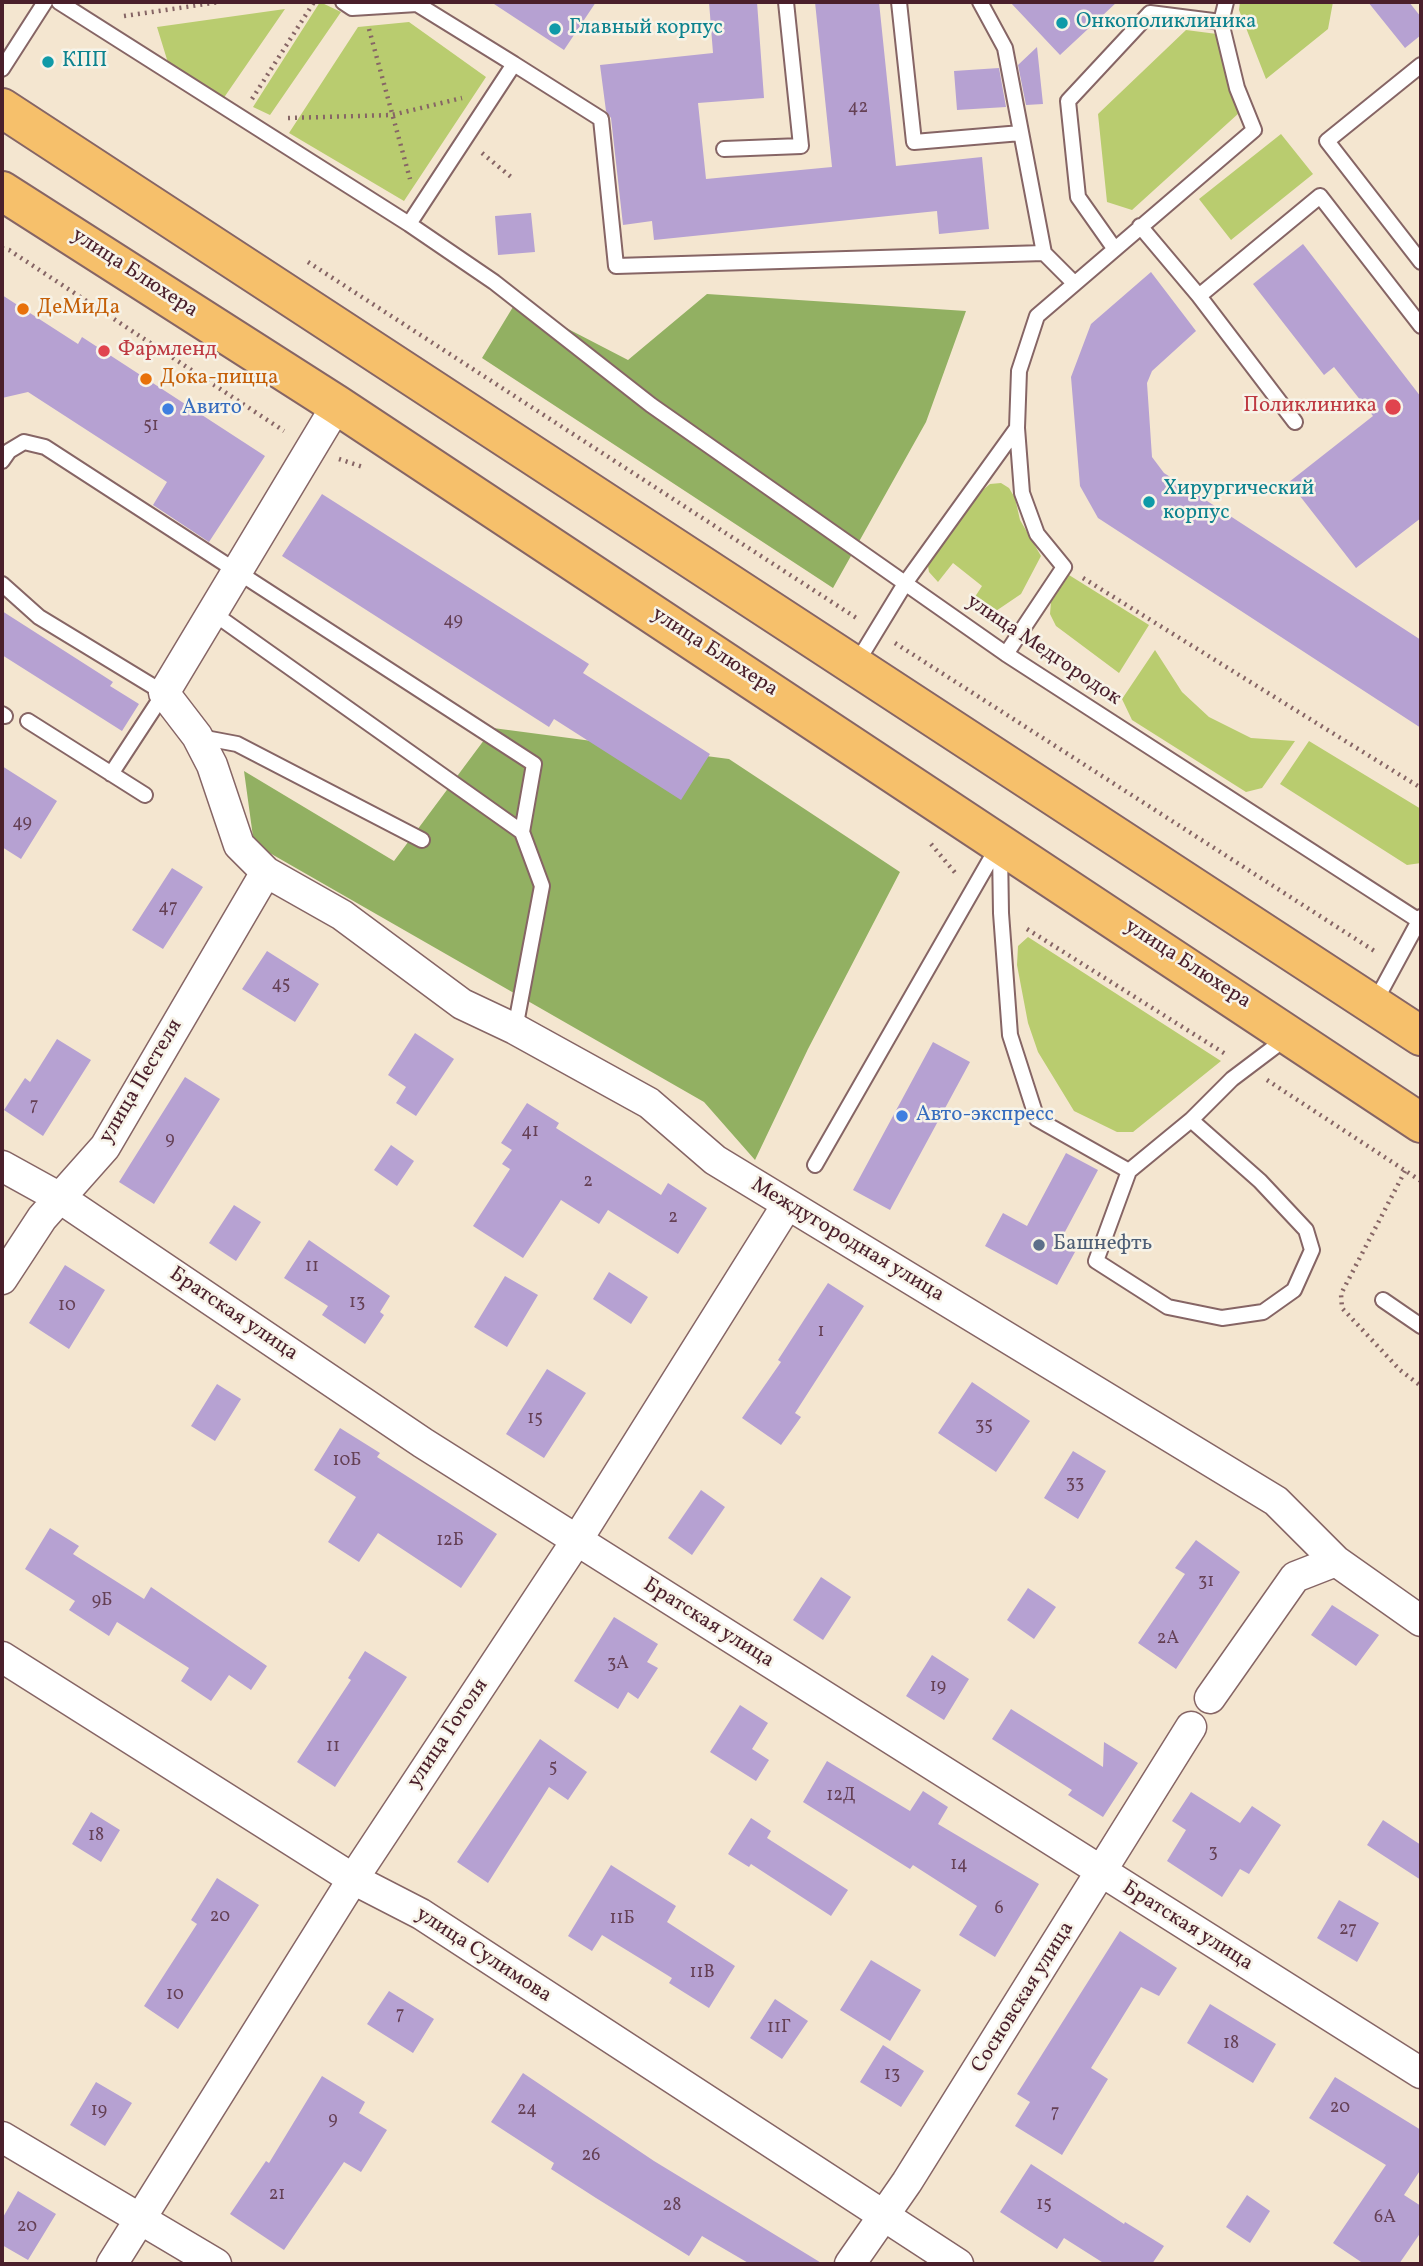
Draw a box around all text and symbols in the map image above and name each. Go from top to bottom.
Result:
place label: Онкополиклиника [1076,10,1257,36]
marker: Онкополиклиника [1054,15,1070,31]
place label: Главный корпус [569,16,723,42]
marker: Главный корпус [547,21,563,37]
place label: КПП [62,49,107,75]
marker: КПП [40,54,56,70]
house number: 42 [848,98,868,120]
street label: улица Блюхера [66,224,202,324]
place label: ДеМиДа [37,296,120,322]
marker: ДеМиДа [15,301,31,317]
place label: Фармленд [118,338,217,364]
marker: Фармленд [96,343,112,359]
place label: Дока-пицца [160,366,278,392]
marker: Дока-пицца [138,371,154,387]
place label: Поликлиника [1243,394,1377,420]
place label: Авито [182,396,242,422]
marker: Поликлиника [1383,397,1403,417]
marker: Авито [160,401,176,417]
house number: 51 [143,416,159,438]
place label: Хирургический корпус [1163,477,1314,527]
marker: Хирургический корпус [1141,494,1157,510]
street label: улица Медгородок [961,590,1125,712]
street label: улица Блюхера [646,603,782,703]
house number: 49 [443,611,463,633]
house number: 49 [12,813,32,835]
house number: 47 [158,898,178,920]
street label: улица Блюхера [1119,915,1255,1015]
house number: 45 [272,975,290,997]
street label: улица Пестеля [95,1015,189,1149]
house number: 7 [30,1096,38,1118]
place label: Авто-экспресс [916,1103,1054,1129]
marker: Авто-экспресс [894,1108,910,1124]
house number: 41 [521,1122,539,1144]
house number: 9 [165,1130,175,1152]
house number: 2 [583,1172,593,1194]
street label: Междугородная улица [746,1173,948,1309]
house number: 2 [668,1208,678,1230]
place label: Башнефть [1053,1232,1152,1258]
marker: Башнефть [1031,1237,1047,1253]
house number: 11 [305,1257,319,1279]
street label: Братская улица [164,1263,302,1367]
house number: 13 [349,1293,365,1315]
house number: 10 [58,1296,76,1318]
house number: 1 [818,1322,824,1344]
house number: 15 [527,1409,543,1431]
house number: 35 [975,1416,993,1438]
house number: 10Б [333,1451,361,1473]
house number: 33 [1066,1474,1084,1496]
house number: 12Б [436,1531,464,1553]
house number: 31 [1198,1572,1214,1594]
street label: Братская улица [638,1574,778,1674]
house number: 9Б [92,1591,112,1613]
house number: 2А [1157,1629,1179,1651]
house number: 3А [607,1654,629,1676]
street label: улица Гоголя [403,1674,495,1794]
house number: 19 [930,1677,946,1699]
house number: 11 [326,1737,340,1759]
house number: 5 [549,1758,557,1780]
house number: 12Д [826,1786,856,1808]
house number: 18 [88,1826,104,1848]
house number: 3 [1208,1843,1218,1865]
house number: 14 [950,1855,968,1877]
street label: Братская улица [1117,1877,1257,1977]
house number: 6 [994,1899,1004,1921]
street label: улица Сулимова [410,1903,556,2009]
house number: 20 [210,1907,230,1929]
house number: 11Б [609,1909,635,1931]
street label: Сосновская улица [967,1918,1081,2078]
house number: 27 [1339,1920,1357,1942]
house number: 11В [689,1963,715,1985]
house number: 10 [166,1985,184,2007]
house number: 7 [396,2005,404,2027]
house number: 11Г [767,2018,791,2040]
house number: 18 [1223,2034,1239,2056]
house number: 13 [884,2065,900,2087]
house number: 20 [1330,2098,1350,2120]
house number: 24 [517,2100,537,2122]
house number: 19 [91,2101,107,2123]
house number: 7 [1051,2103,1059,2125]
house number: 9 [328,2110,338,2132]
house number: 26 [582,2146,600,2168]
house number: 21 [269,2185,285,2207]
house number: 15 [1036,2195,1052,2217]
house number: 28 [663,2196,681,2218]
house number: 6А [1374,2208,1396,2230]
house number: 20 [17,2217,37,2239]

